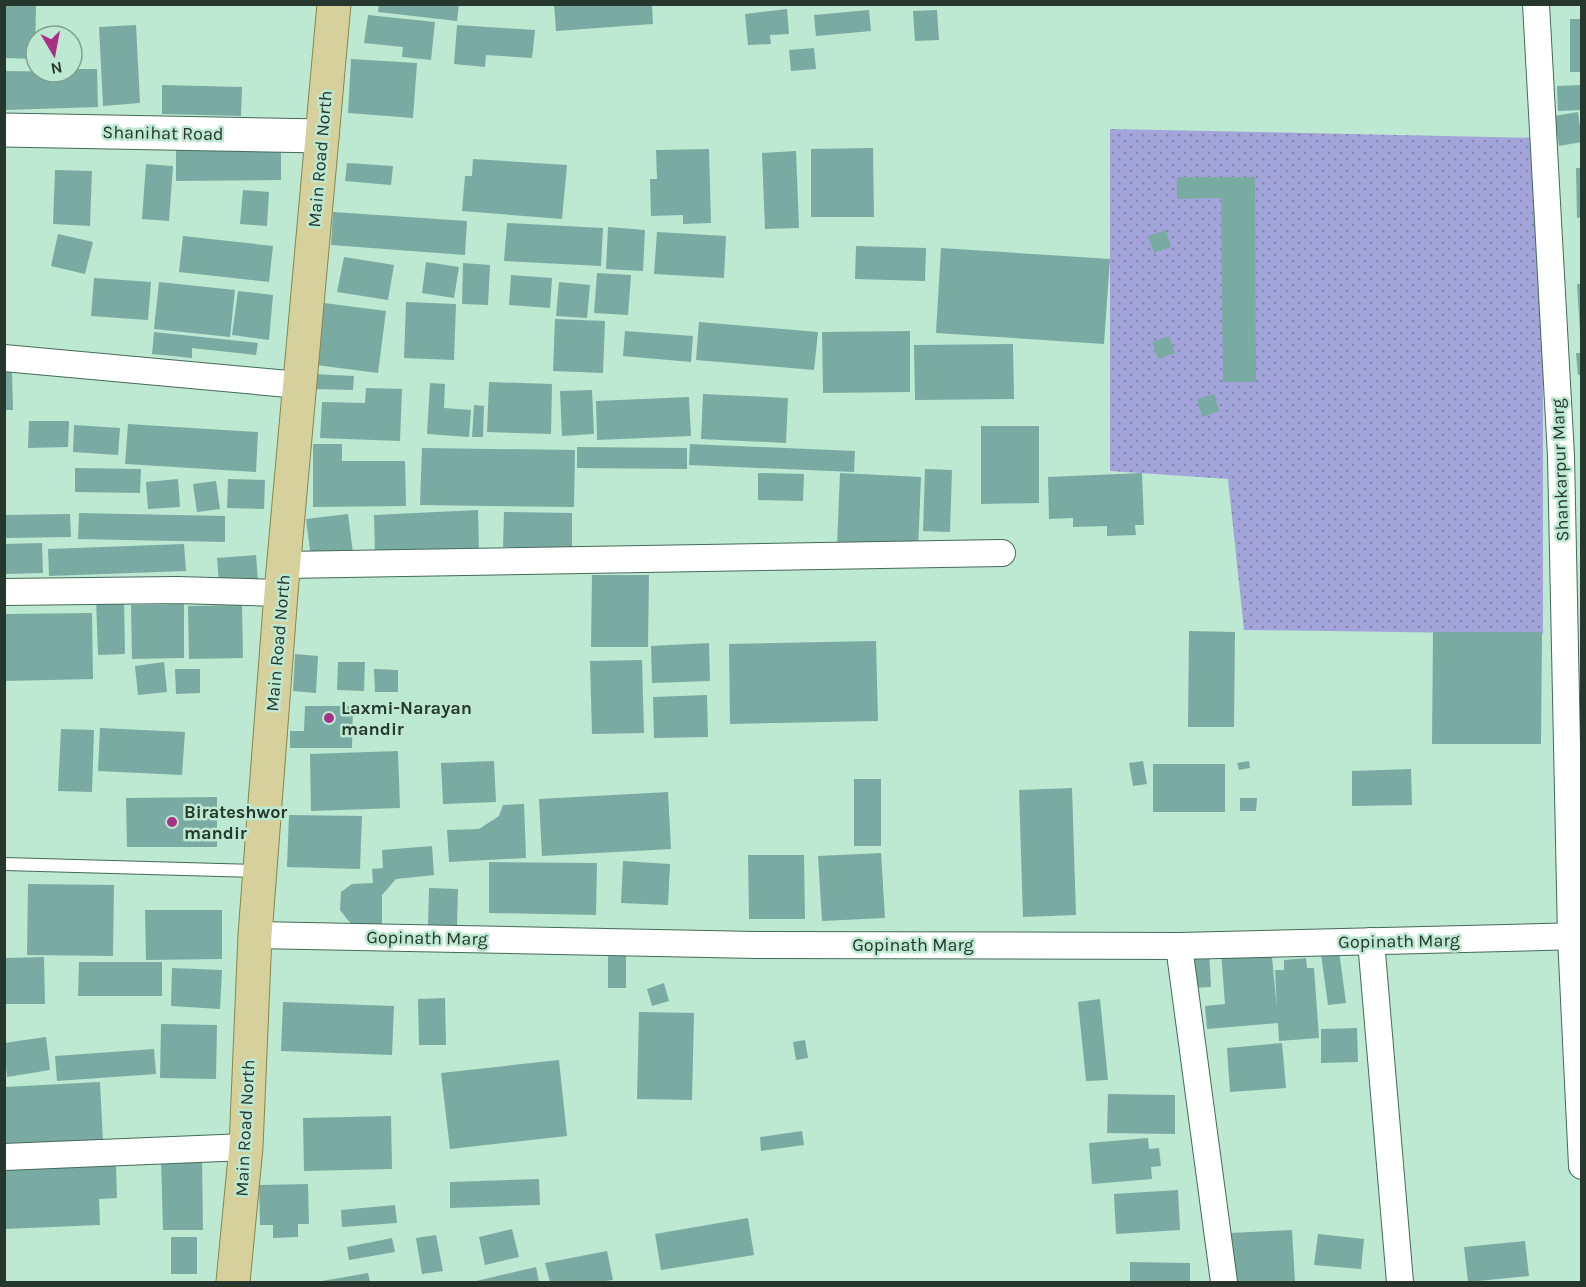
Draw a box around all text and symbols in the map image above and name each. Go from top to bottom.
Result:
north arrow [24,24,84,84]
text: N [49,58,64,79]
street label: Main Road North [303,89,337,229]
street label: Shanihat Road [102,121,224,145]
street label: Shankarpur Marg [1547,398,1573,542]
street label: Main Road North [261,573,295,713]
place label: Laxmi-Narayan mandir [341,697,472,740]
marker: Laxmi-Narayan mandir [322,711,336,725]
place label: Birateshwor mandir [184,801,287,844]
marker: Birateshwor mandir [165,815,179,829]
street label: Gopinath Marg [366,926,488,950]
street label: Gopinath Marg [1338,929,1460,953]
street label: Gopinath Marg [852,934,974,956]
street label: Main Road North [230,1059,260,1197]

